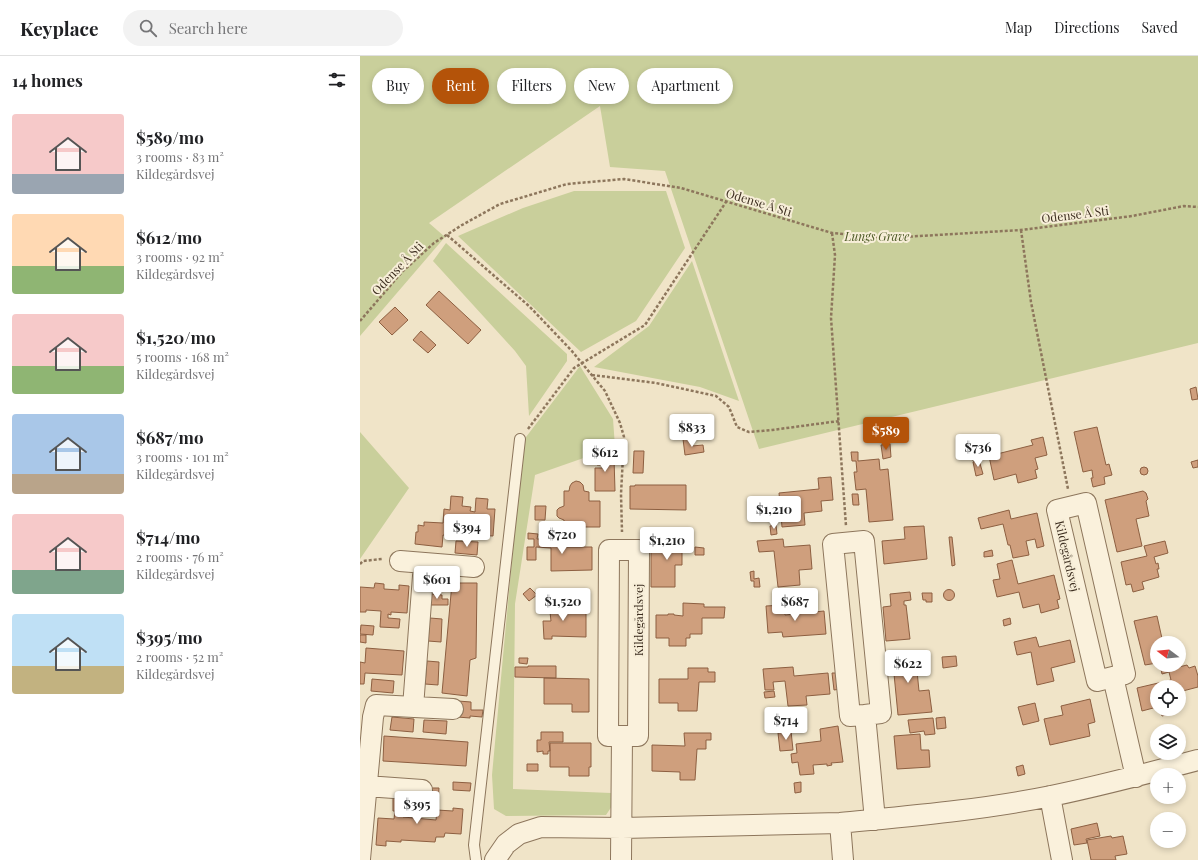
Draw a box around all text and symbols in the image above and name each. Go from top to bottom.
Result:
search box [123,10,403,46]
text: Keyplace [20,15,99,41]
icon: search [137,17,159,39]
text: Search here [169,18,248,38]
text: Map [1005,18,1032,37]
text: Directions [1054,18,1120,37]
text: Saved [1142,18,1178,37]
chip: Buy [372,68,424,104]
chip: Rent [432,68,489,104]
chip: Filters [497,68,566,104]
chip: New [574,68,629,104]
chip: Apartment [637,68,733,104]
text: 14 homes [12,69,83,91]
icon: filters [326,69,348,91]
text: $589/mo [136,126,204,148]
icon: home [44,130,92,178]
text: 3 rooms · 83 m² [136,148,224,165]
text: Kildegårdsvej [136,165,214,182]
street label: Odense Å Sti [724,184,794,220]
street label: Odense Å Sti [1040,202,1110,226]
text: $612/mo [136,226,202,248]
park label: Lungs Grave [844,228,909,244]
icon: home [44,230,92,278]
street label: Odense Å Sti [368,238,427,298]
text: 3 rooms · 92 m² [136,248,224,265]
text: Kildegårdsvej [136,265,214,282]
text: $1,520/mo [136,326,216,348]
icon: home [44,330,92,378]
text: 5 rooms · 168 m² [136,348,229,365]
text: Kildegårdsvej [136,365,214,382]
pin: $833 [668,414,716,448]
pin: $589 [862,417,910,451]
text: $833 [678,418,706,435]
text: $589 [872,421,900,438]
text: $687/mo [136,426,204,448]
icon: home [44,430,92,478]
pin: $736 [954,434,1002,468]
text: $736 [964,438,992,455]
pin: $612 [581,439,629,473]
text: $612 [592,443,618,460]
text: 3 rooms · 101 m² [136,448,229,465]
text: Kildegårdsvej [136,465,214,482]
pin: $1,210 [741,496,807,530]
text: $1,210 [756,500,792,517]
pin: $394 [443,514,491,548]
text: $394 [453,518,481,535]
street label: Kildegårdsvej [1052,519,1084,593]
pin: $720 [538,521,586,555]
text: $720 [548,525,576,542]
text: $714/mo [136,526,200,548]
pin: $1,210 [634,527,700,561]
icon: home [44,530,92,578]
text: $1,210 [649,531,685,548]
text: 2 rooms · 76 m² [136,548,224,565]
text: Kildegårdsvej [136,565,214,582]
pin: $601 [413,566,461,600]
text: $601 [423,570,451,587]
street label: Kildegårdsvej [630,584,646,656]
pin: $1,520 [530,588,596,622]
pin: $687 [771,588,819,622]
text: $1,520 [545,592,581,609]
text: $687 [781,592,809,609]
text: $395/mo [136,626,202,648]
icon: home [44,630,92,678]
north arrow [1150,636,1186,672]
map controls [1150,636,1186,848]
text: 2 rooms · 52 m² [136,648,223,665]
pin: $622 [884,650,932,684]
text: $622 [894,654,922,671]
text: Kildegårdsvej [136,665,214,682]
button: locate [1150,680,1186,716]
pin: $714 [762,707,810,741]
text: $714 [773,711,799,728]
button: layers [1150,724,1186,760]
button: + [1150,768,1186,804]
pin: $395 [393,791,441,825]
text: $395 [404,795,430,812]
button: − [1150,812,1186,848]

